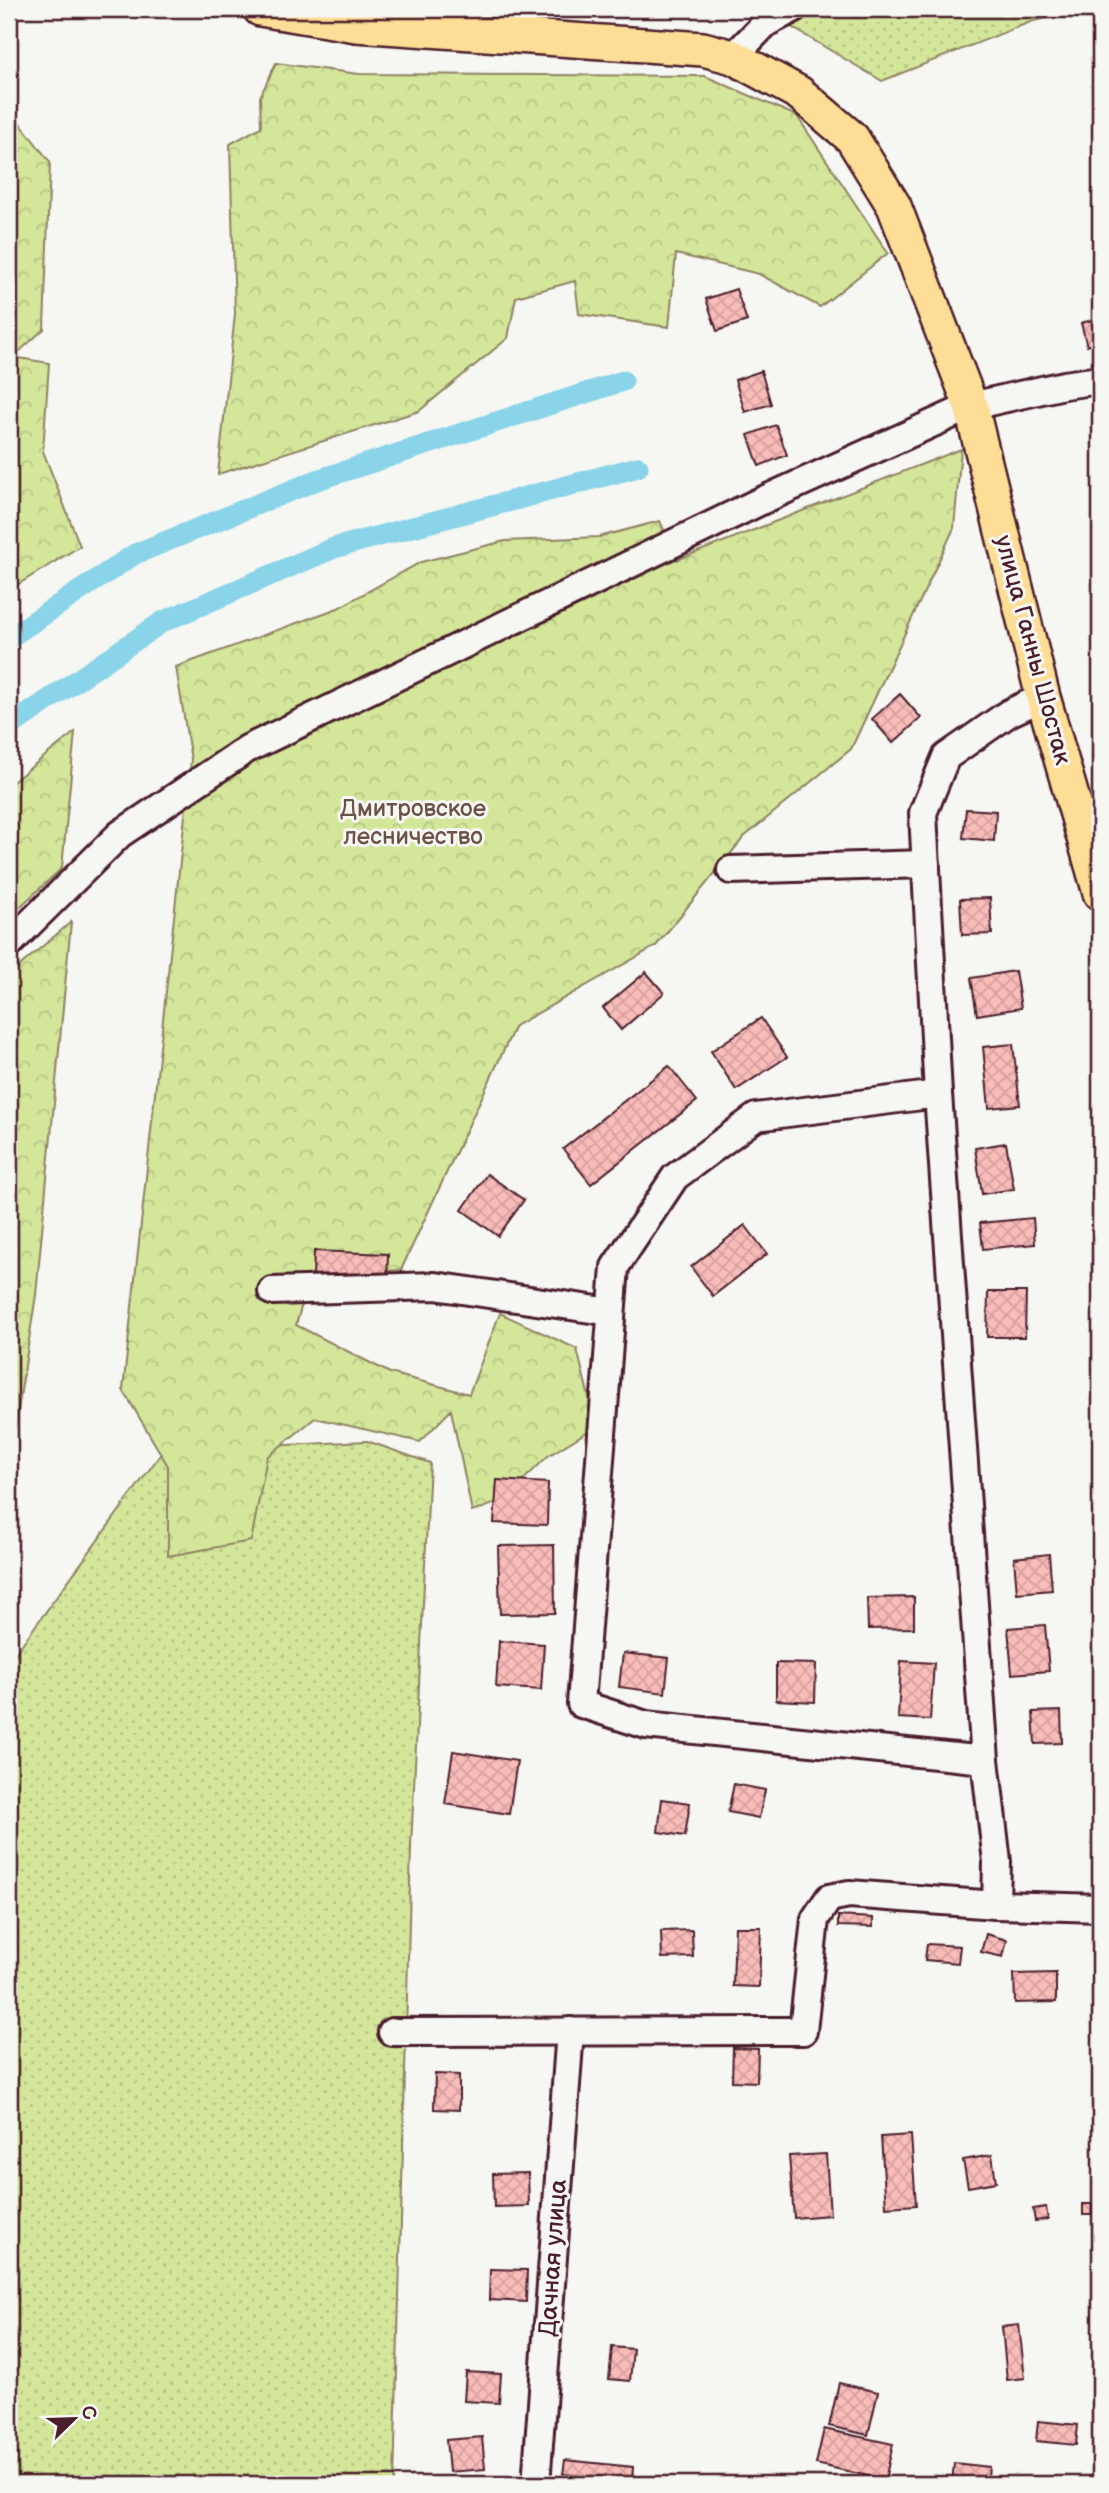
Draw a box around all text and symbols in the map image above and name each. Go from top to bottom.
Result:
street label: улица Ганны Шостак [988,532,1078,768]
park label: Дмитровское лесничество [340,794,486,851]
street label: Дачная улица [533,2178,573,2338]
north arrow [38,2384,108,2454]
text: С [75,2402,101,2424]

